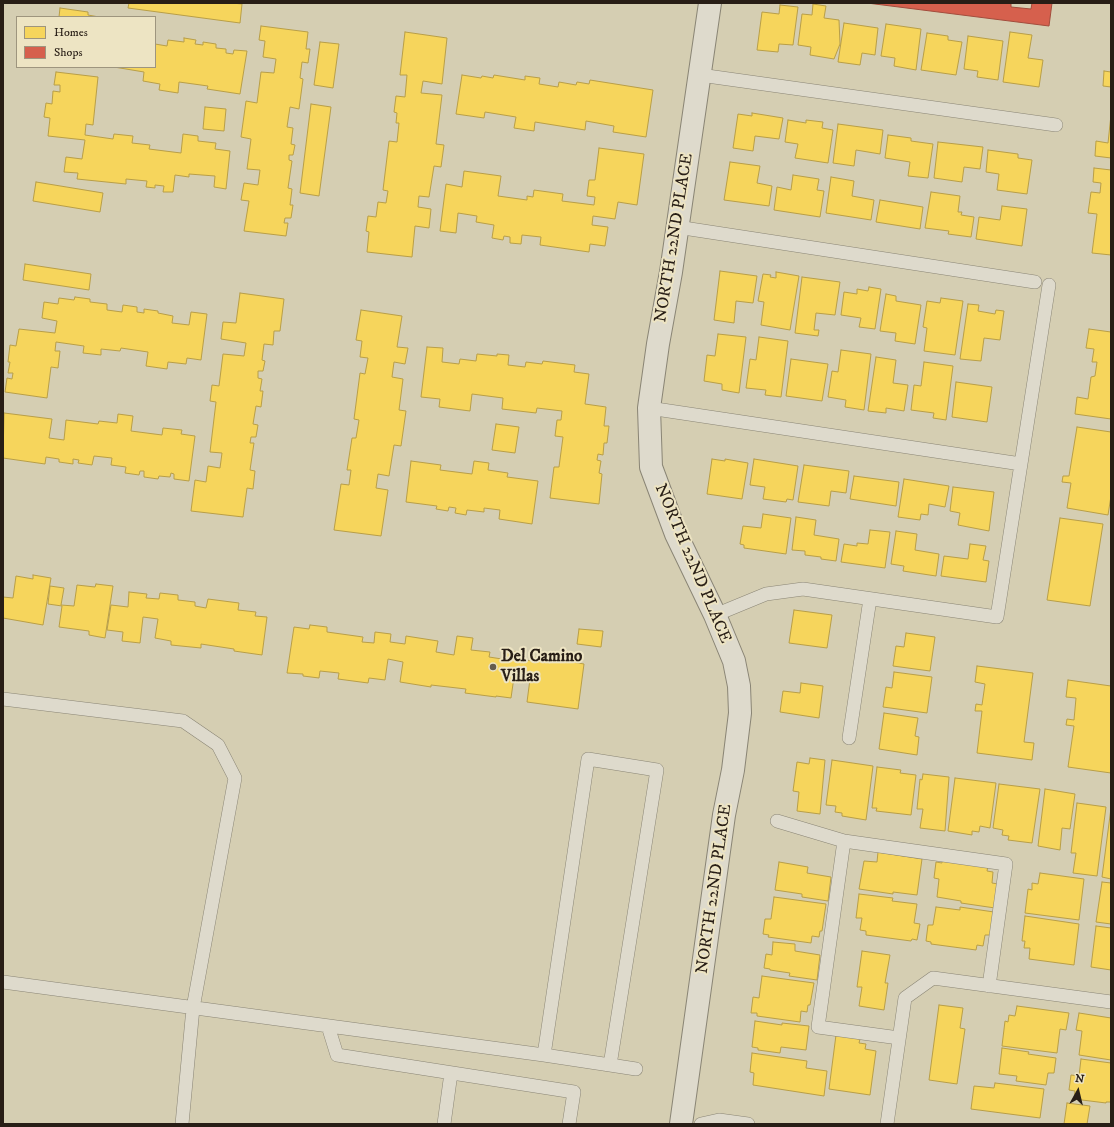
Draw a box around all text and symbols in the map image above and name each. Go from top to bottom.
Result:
legend [16,16,156,68]
text: Homes [54,25,88,40]
text: Shops [54,45,82,60]
street label: NORTH 22ND PLACE [652,152,698,324]
street label: NORTH 22ND PLACE [649,481,735,647]
place label: Del Camino Villas [501,647,582,687]
marker: Del Camino Villas [488,662,498,672]
street label: NORTH 22ND PLACE [693,803,737,975]
north arrow [1058,1071,1098,1111]
text: N [1074,1072,1085,1087]

